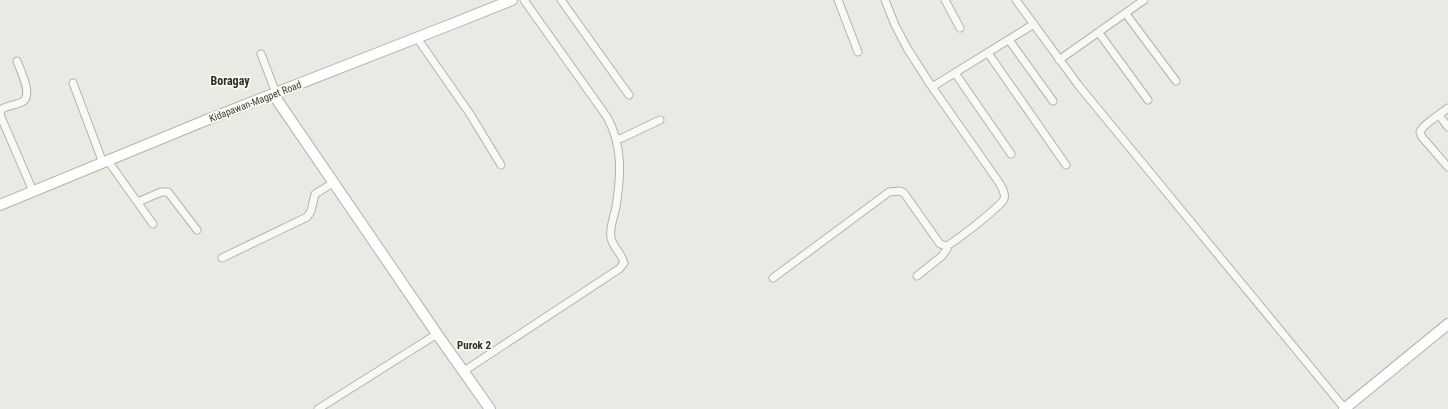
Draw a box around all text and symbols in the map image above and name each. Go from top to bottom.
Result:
district label: Boragay [210,74,250,88]
street label: Kidapawan-Magpet Road [207,79,303,124]
district label: Purok 2 [457,339,491,352]

